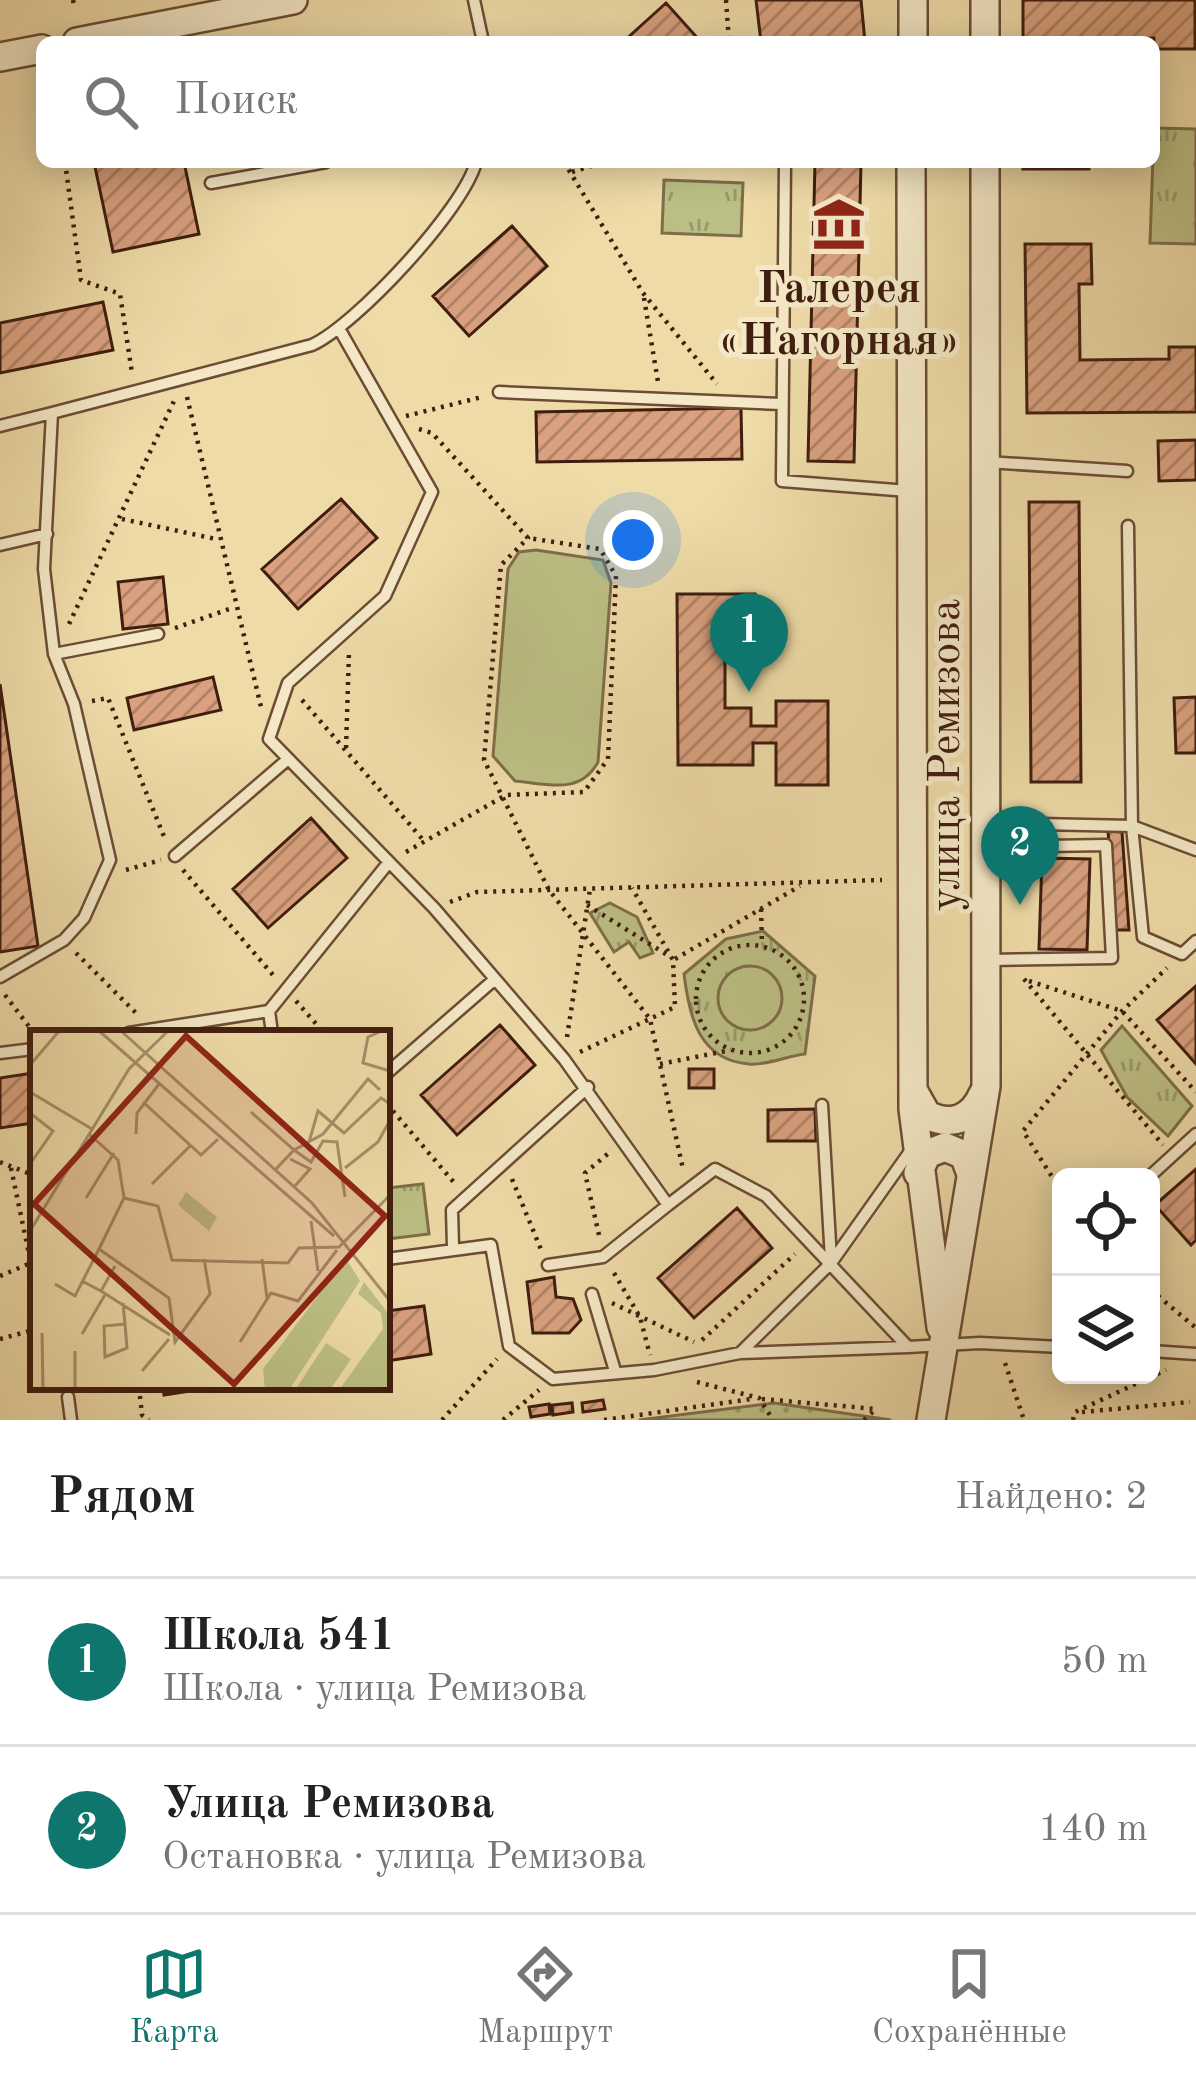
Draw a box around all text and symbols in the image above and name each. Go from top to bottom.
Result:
search box [36,36,1160,168]
icon: search [78,69,144,135]
text: Поиск [174,79,298,124]
museum icon: Галерея «Нагорная» [810,195,868,253]
place label: Галерея «Нагорная» [718,268,960,365]
your location [603,510,663,570]
pin: 1 [710,593,788,692]
street label: улица Ремизова [925,599,970,911]
pin: 2 [981,806,1059,905]
inset map [30,1030,390,1390]
map controls [1052,1168,1160,1384]
button: locate [1052,1168,1160,1276]
button: layers [1052,1276,1160,1384]
text: Рядом [48,1473,196,1524]
text: Найдено: 2 [955,1478,1148,1517]
text: Школа 541 [162,1615,395,1660]
text: 1 [76,1642,98,1681]
text: 50 m [1061,1642,1148,1681]
text: Школа · улица Ремизова [162,1670,586,1709]
text: Улица Ремизова [162,1783,494,1828]
text: 2 [76,1810,98,1849]
text: 140 m [1038,1810,1148,1849]
text: Остановка · улица Ремизова [162,1838,646,1877]
tab: Карта [129,1941,219,2054]
tab: Маршрут [478,1941,613,2054]
tab: Сохранённые [872,1941,1067,2054]

